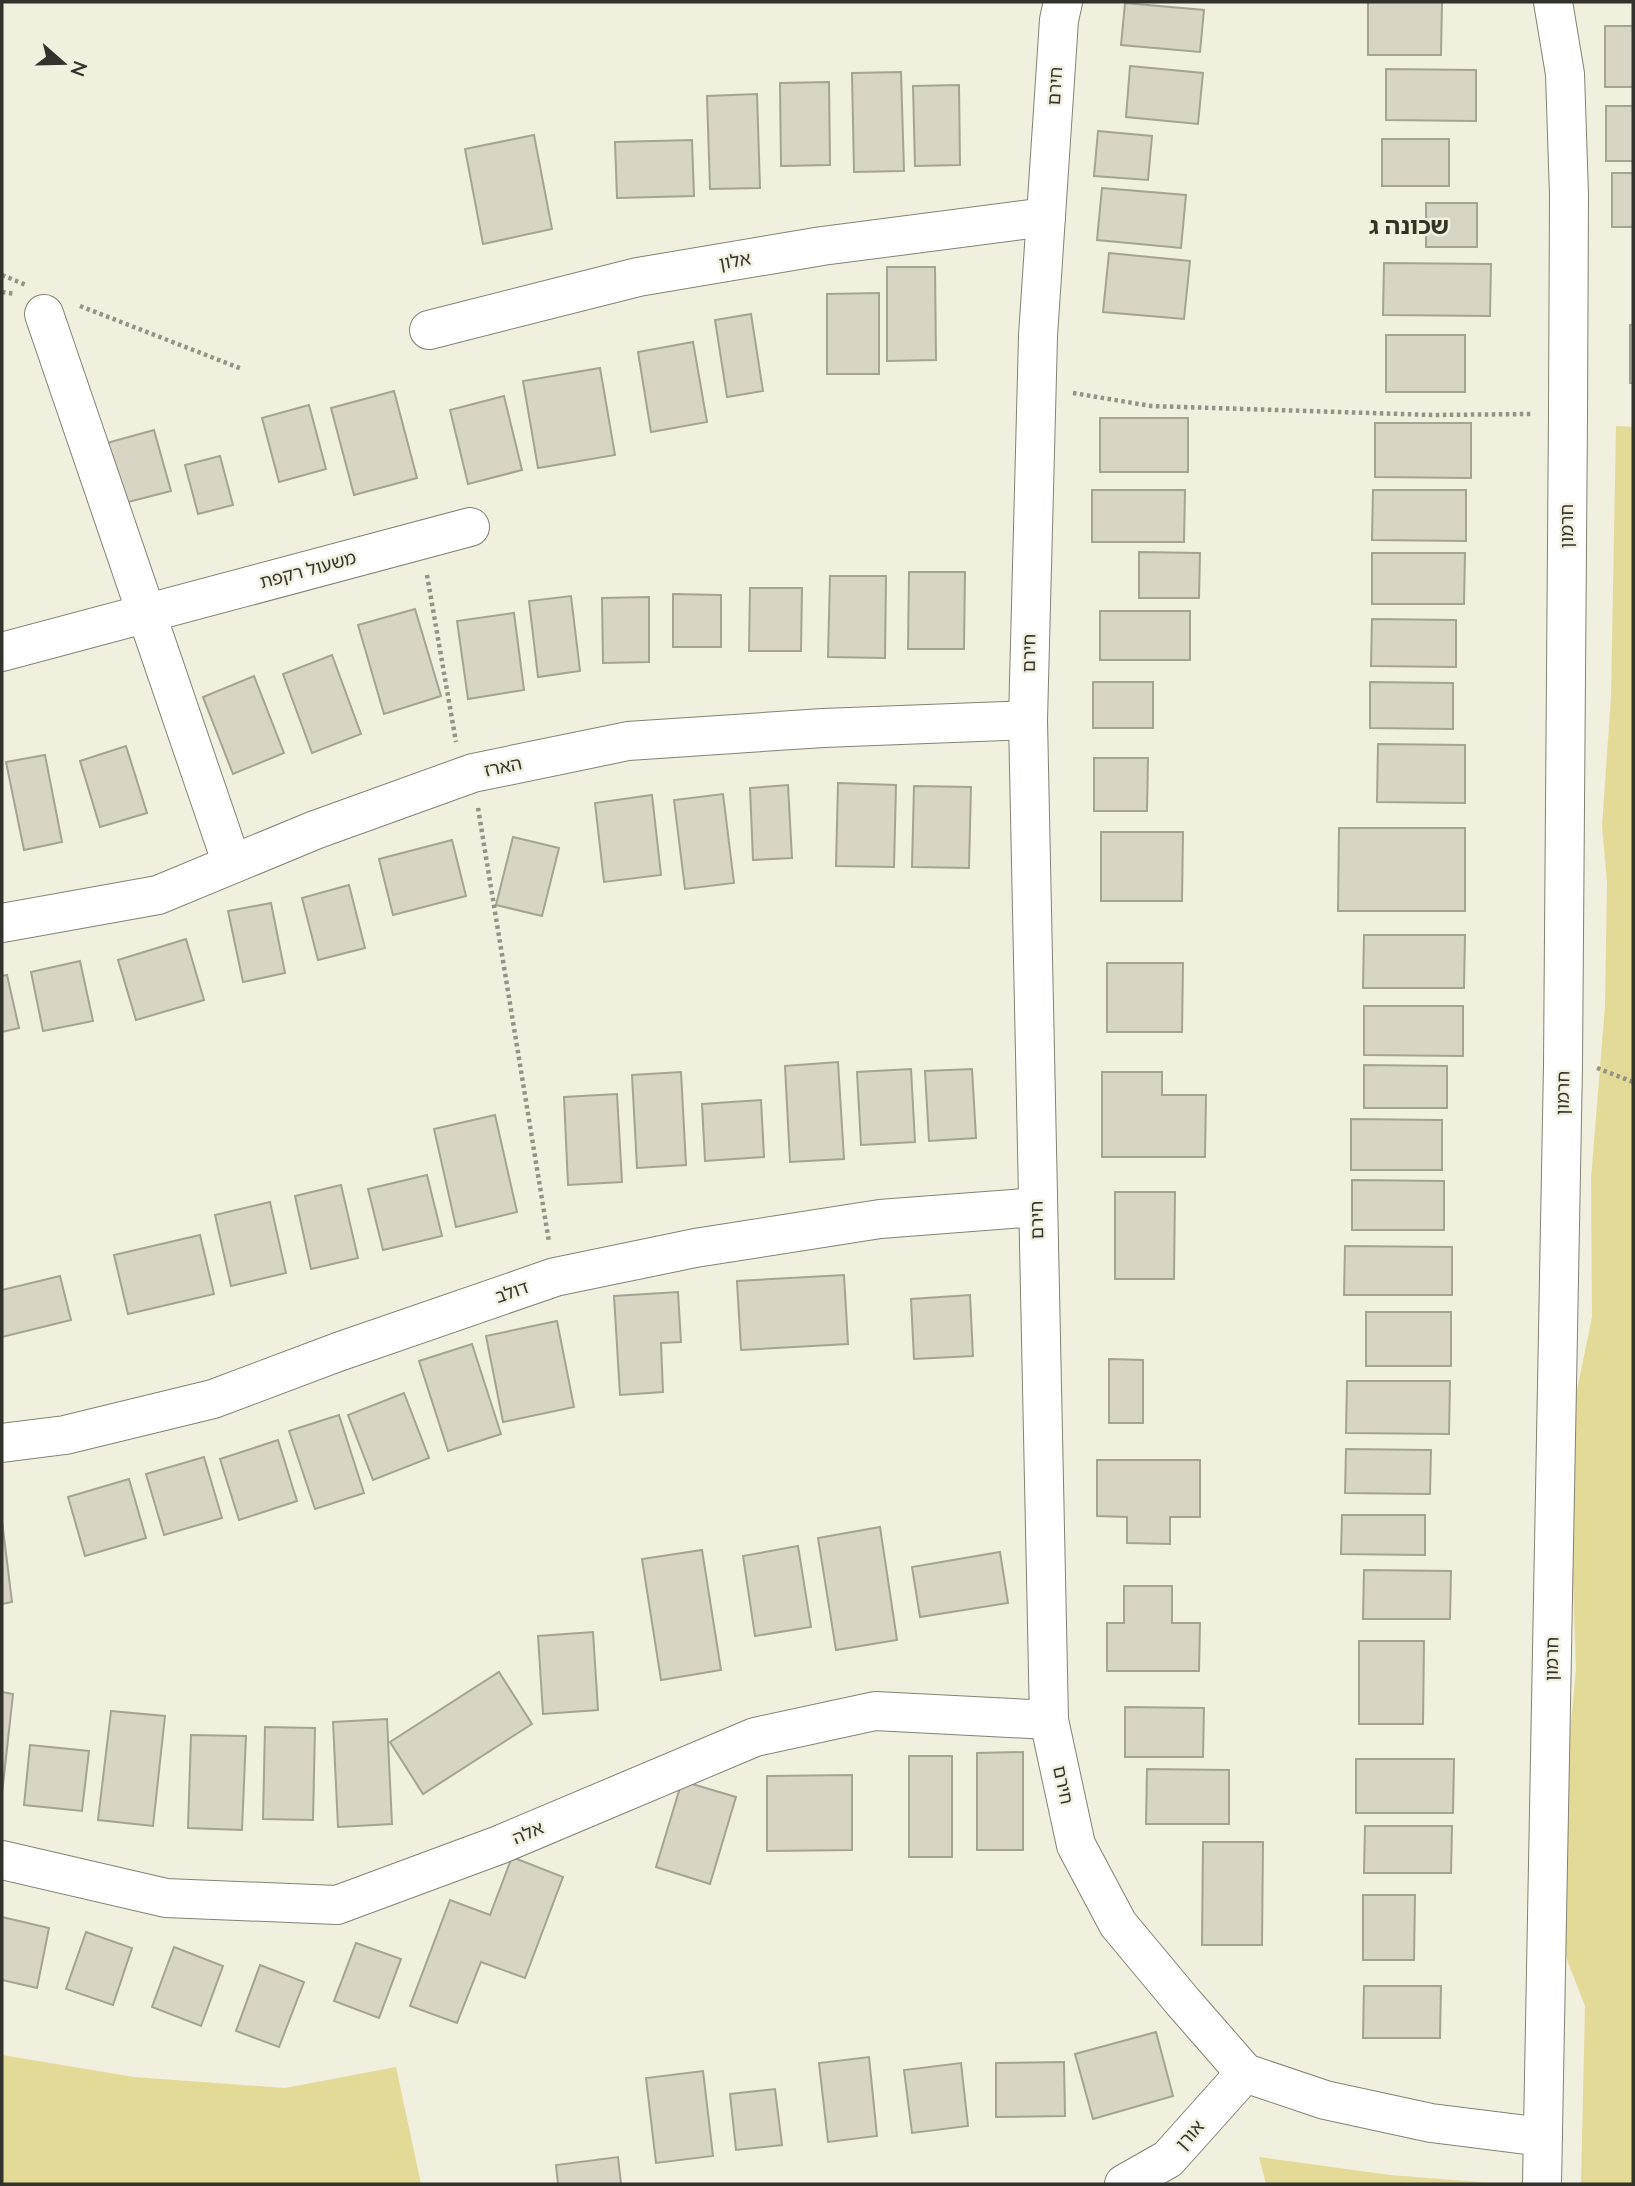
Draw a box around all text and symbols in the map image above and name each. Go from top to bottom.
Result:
north arrow [28,28,98,98]
text: N [66,58,93,80]
street label: חירם [1042,66,1066,106]
district label: שכונה ג [1369,210,1449,239]
street label: אלון [717,246,752,274]
street label: חרמון [1555,504,1577,548]
street label: משעול רקפת [257,546,358,592]
street label: חירם [1017,633,1039,672]
street label: הארז [482,751,524,781]
street label: חרמון [1551,1071,1573,1115]
street label: חירם [1025,1201,1047,1240]
street label: דולב [492,1275,532,1307]
street label: חרמון [1540,1637,1562,1681]
street label: חירם [1049,1764,1079,1806]
street label: אלה [509,1816,547,1848]
street label: אורן [1170,2115,1208,2154]

